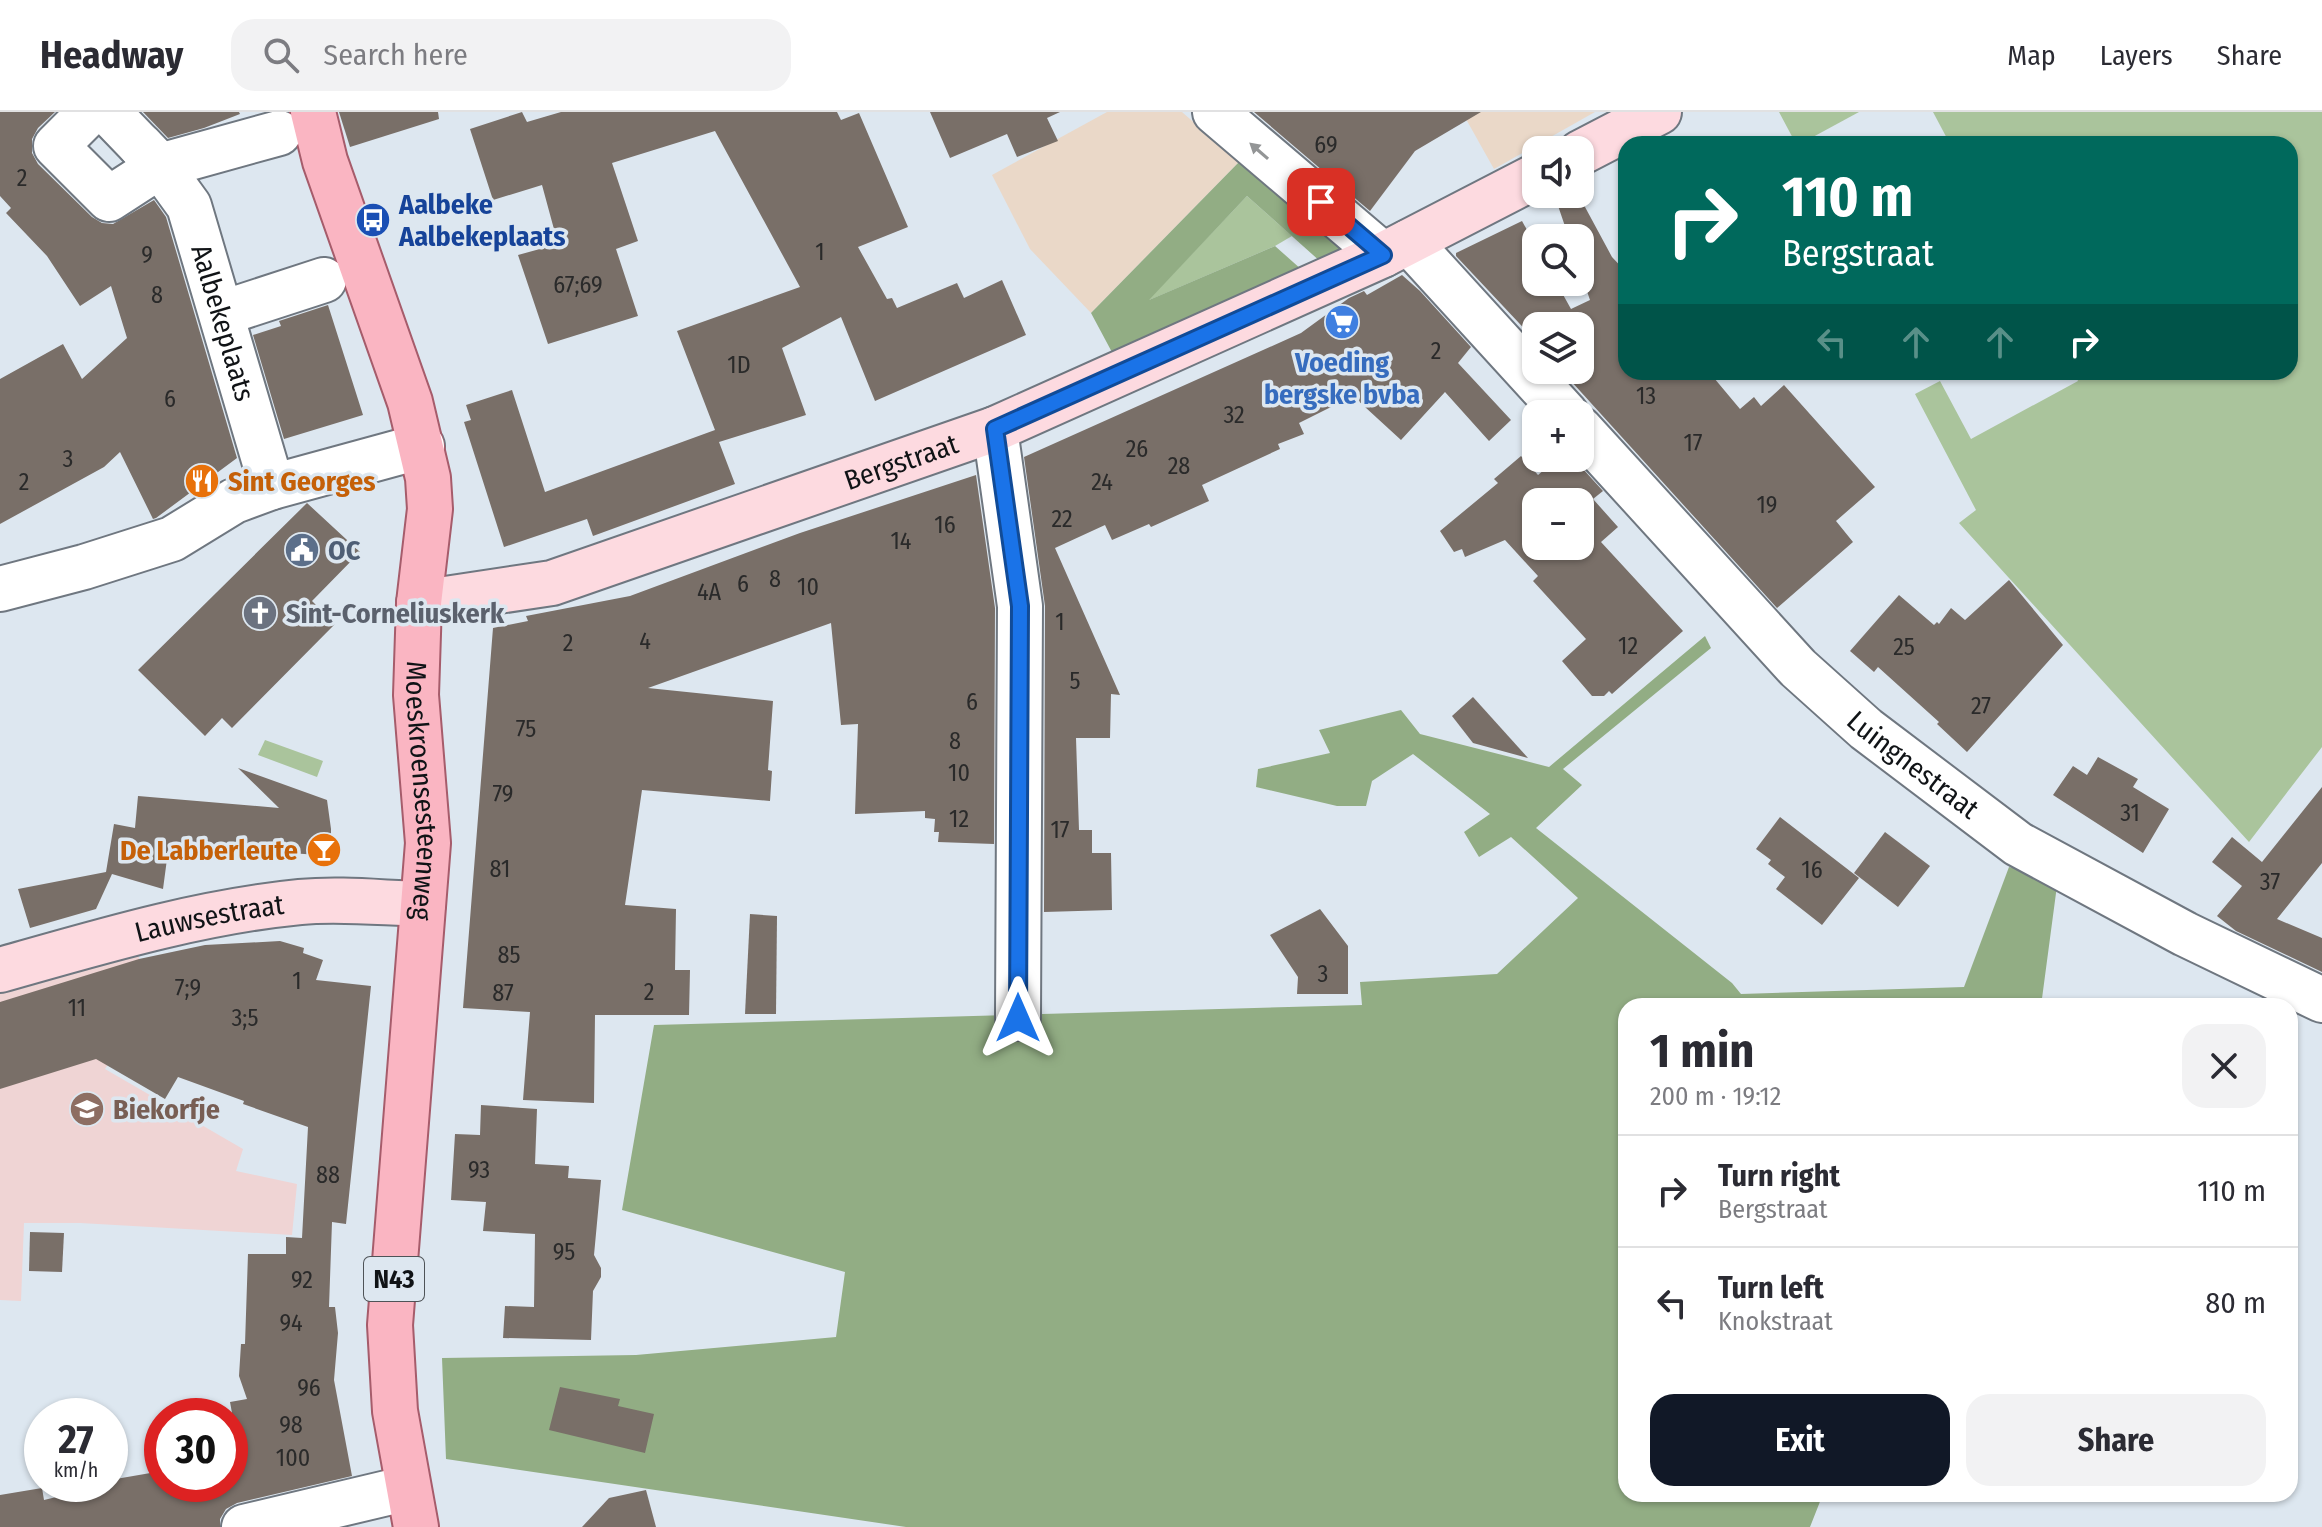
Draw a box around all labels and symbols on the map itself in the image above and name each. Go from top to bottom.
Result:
house number: 69 [1314,131,1338,159]
one-way arrow [1250,142,1269,160]
house number: 2 [17,164,27,192]
pin [1287,168,1355,236]
place label: Aalbeke Aalbekeplaats [398,188,566,253]
bus stop icon: Aalbeke Aalbekeplaats [354,201,392,239]
house number: 1 [815,238,825,266]
house number: 9 [141,241,153,269]
street label: Aalbekeplaats [184,241,262,405]
house number: 67;69 [553,271,603,299]
house number: 8 [151,281,163,309]
supermarket icon: Voeding bergske bvba [1323,303,1361,341]
house number: 2 [1431,337,1441,365]
place label: Voeding bergske bvba [1264,346,1420,411]
house number: 1D [727,351,751,379]
house number: 13 [1636,382,1656,410]
house number: 6 [164,385,176,413]
house number: 32 [1223,401,1245,429]
street label: Bergstraat [840,427,963,497]
house number: 17 [1683,429,1703,457]
house number: 26 [1126,435,1148,463]
house number: 3 [63,445,73,473]
house number: 28 [1168,452,1190,480]
restaurant icon: Sint Georges [183,462,221,500]
place label: Sint Georges [228,465,376,498]
house number: 2 [19,468,29,496]
house number: 24 [1091,468,1113,496]
house number: 19 [1756,491,1778,519]
house number: 22 [1051,505,1073,533]
house number: 16 [934,511,956,539]
house number: 14 [891,527,911,555]
public building icon: OC [283,531,321,569]
place label: OC [328,534,361,567]
house number: 8 [769,565,781,593]
house number: 6 [737,570,749,598]
house number: 10 [797,573,819,601]
house number: 4A [697,578,721,606]
church icon: Sint-Corneliuskerk [241,594,279,632]
place label: Sint-Corneliuskerk [286,597,505,630]
house number: 1 [1055,608,1065,636]
house number: 4 [639,627,651,655]
house number: 2 [563,629,573,657]
house number: 12 [1618,632,1638,660]
house number: 25 [1893,633,1915,661]
street label: Moeskroensesteenweg [399,660,444,923]
house number: 5 [1069,667,1081,695]
house number: 6 [966,688,978,716]
house number: 27 [1971,692,1991,720]
street label: Luingnestraat [1840,704,1986,826]
house number: 75 [516,715,536,743]
house number: 8 [949,727,961,755]
house number: 10 [948,759,970,787]
house number: 79 [492,780,514,808]
house number: 31 [2120,799,2140,827]
house number: 12 [949,805,969,833]
house number: 17 [1050,816,1070,844]
bar icon: De Labberleute [305,831,343,869]
place label: De Labberleute [120,834,298,867]
house number: 81 [490,855,510,883]
house number: 16 [1801,856,1823,884]
house number: 37 [2260,868,2280,896]
street label: Lauwsestraat [131,888,287,949]
house number: 85 [497,941,521,969]
house number: 3 [1318,960,1328,988]
house number: 1 [292,967,302,995]
house number: 7;9 [175,974,201,1002]
position arrow [976,976,1060,1060]
house number: 2 [644,978,654,1006]
house number: 87 [492,979,514,1007]
house number: 11 [68,994,86,1022]
house number: 3;5 [231,1004,259,1032]
school or university icon: Biekorfje [68,1090,106,1128]
place label: Biekorfje [113,1093,220,1126]
house number: 93 [468,1156,490,1184]
house number: 88 [316,1161,340,1189]
house number: 95 [553,1238,575,1266]
road number: N43 [364,1257,424,1301]
house number: 92 [291,1266,313,1294]
house number: 94 [279,1309,303,1337]
house number: 96 [297,1374,321,1402]
speed limit sign: 30 [144,1398,248,1502]
house number: 98 [279,1411,303,1439]
house number: 100 [276,1444,310,1472]

